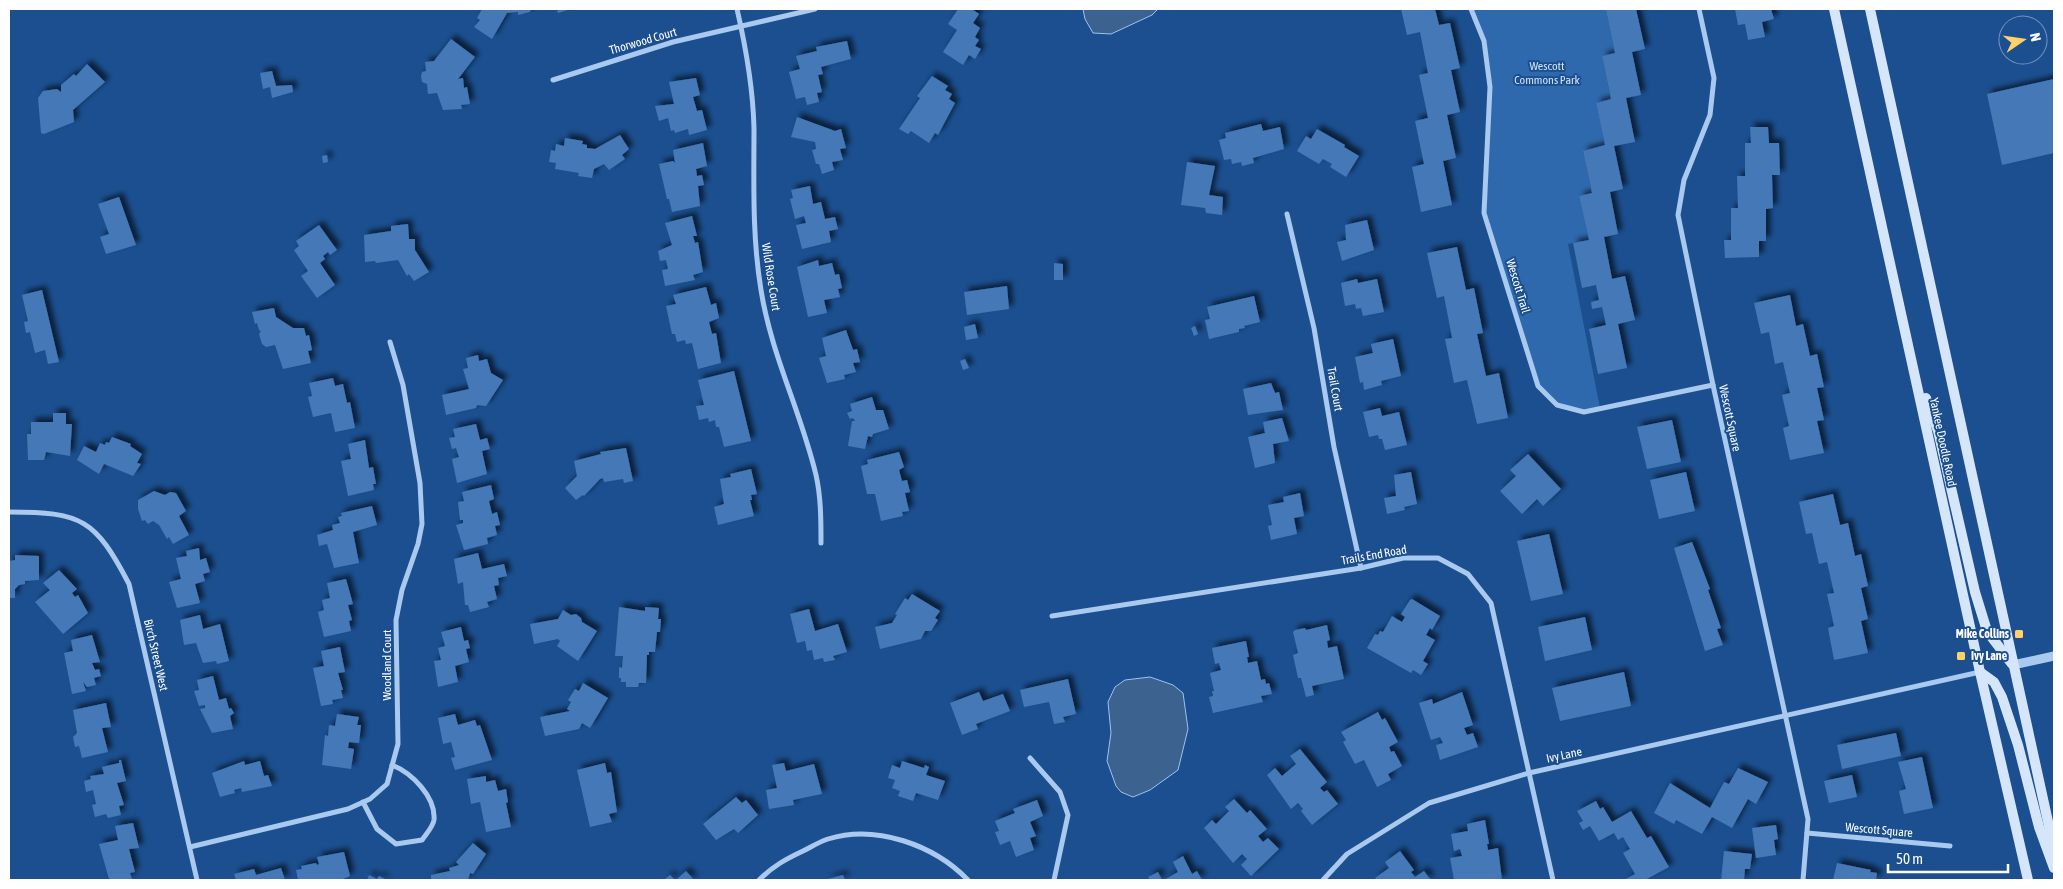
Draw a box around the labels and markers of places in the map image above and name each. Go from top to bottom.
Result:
place label: Mike Collins [1956,627,2010,641]
marker: Mike Collins [2013,628,2025,640]
place label: Ivy Lane [1971,649,2008,663]
marker: Ivy Lane [1955,650,1967,662]

